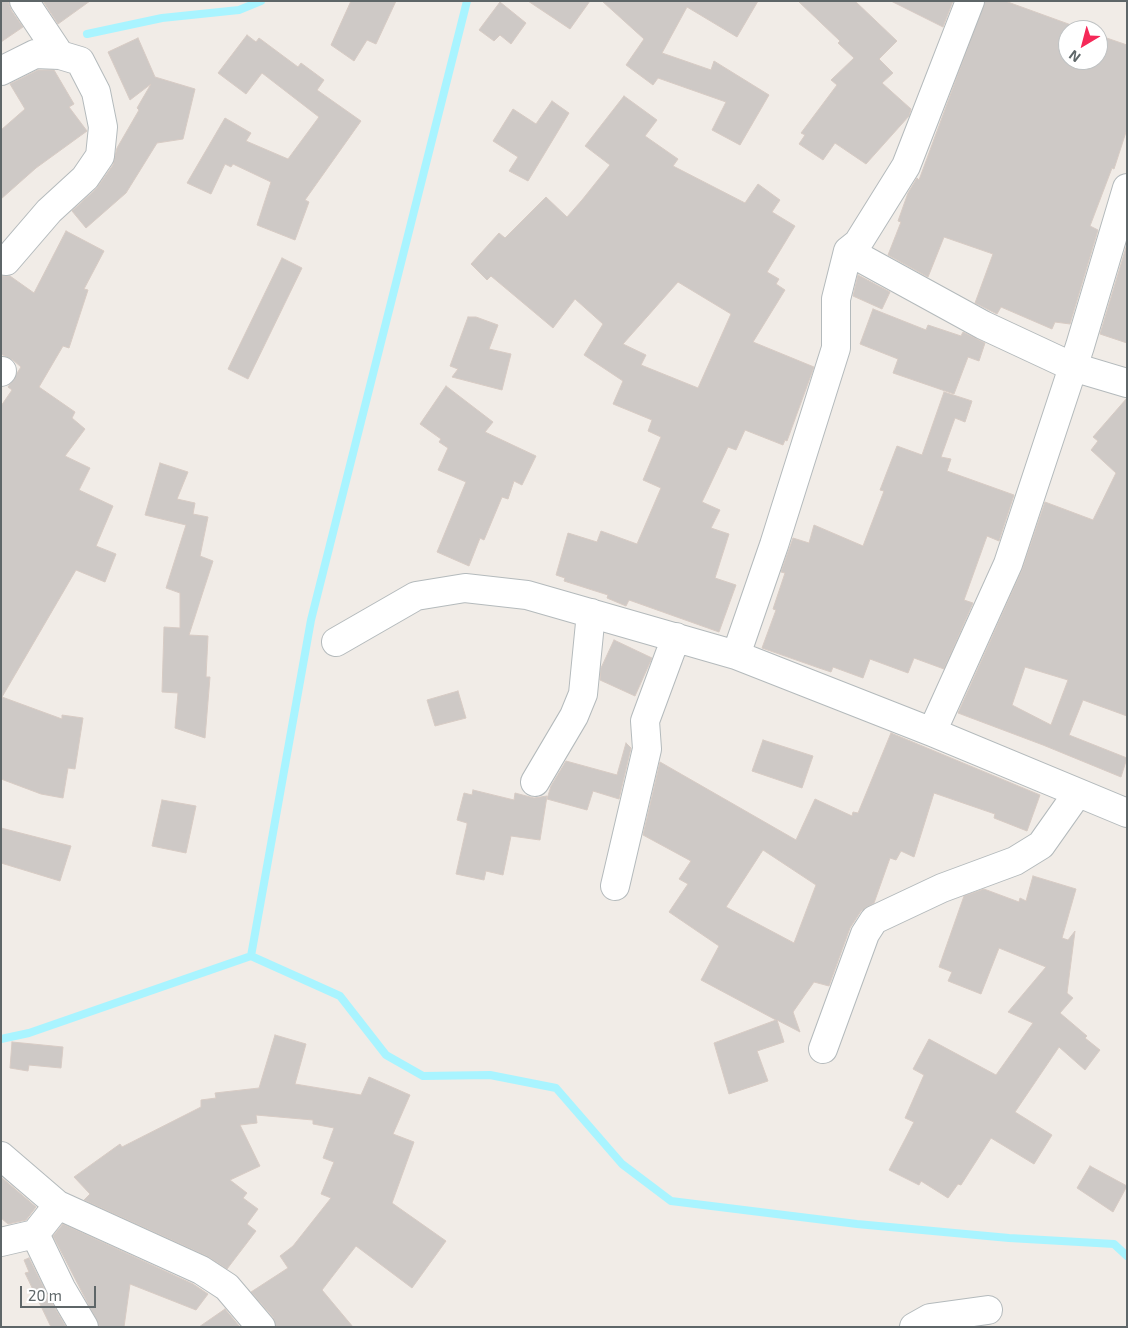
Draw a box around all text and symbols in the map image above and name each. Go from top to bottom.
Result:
north arrow [1058,20,1108,70]
text: N [1065,47,1083,66]
scale bar [22,1276,99,1308]
text: 20 m [28,1286,62,1304]

